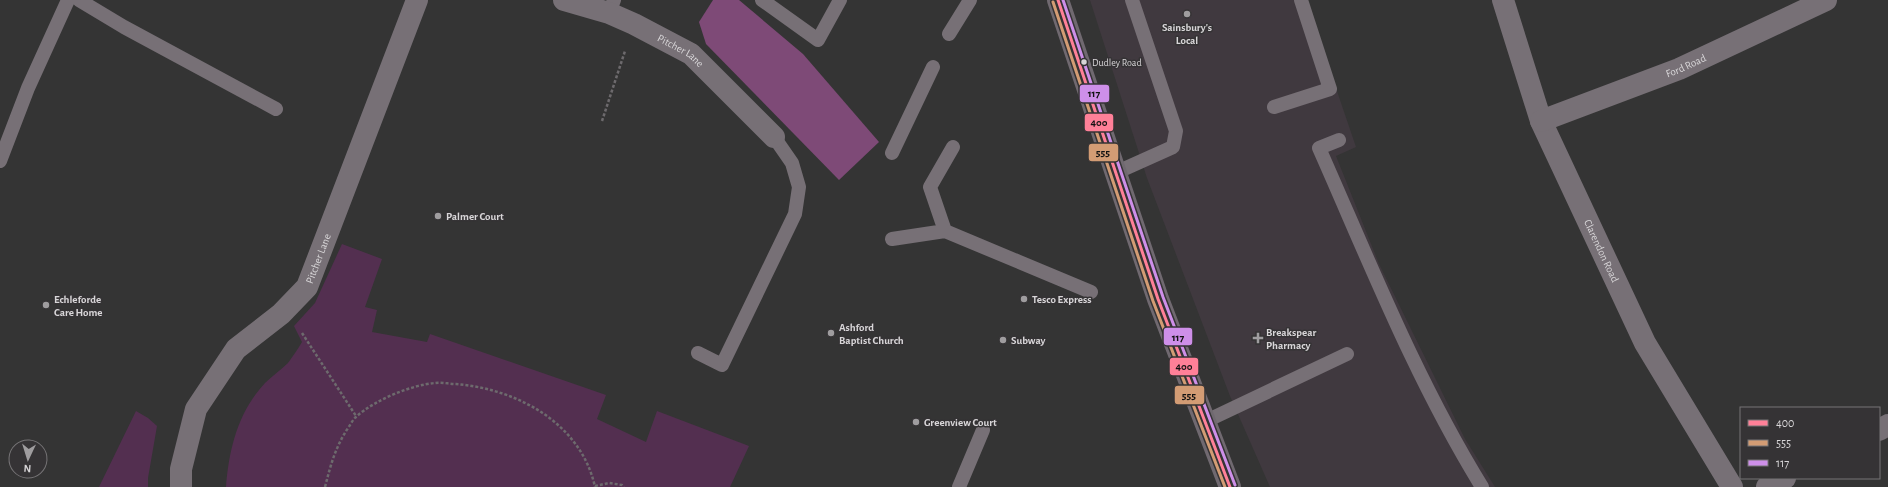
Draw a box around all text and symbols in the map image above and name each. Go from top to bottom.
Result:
marker: Sainsbury's Local [1182,9,1192,19]
place label: Sainsbury's Local [1162,22,1212,46]
street label: Pitcher Lane [656,32,706,69]
street label: Ford Road [1664,52,1708,79]
marker: Dudley Road [1079,57,1089,67]
place label: Dudley Road [1092,58,1142,68]
line badge: 117 [1079,84,1110,103]
text: 117 [1088,88,1101,99]
line badge: 400 [1084,113,1114,132]
text: 400 [1091,117,1108,128]
line badge: 555 [1088,143,1119,162]
text: 555 [1096,147,1110,158]
marker: Palmer Court [433,211,443,221]
place label: Palmer Court [446,211,504,222]
street label: Clarendon Road [1582,218,1621,284]
street label: Pitcher Lane [304,232,333,285]
place label: Echleforde Care Home [54,294,102,318]
marker: Tesco Express [1019,294,1029,304]
place label: Tesco Express [1032,294,1091,305]
marker: Echleforde Care Home [41,300,51,310]
place label: Ashford Baptist Church [839,322,904,346]
line badge: 117 [1163,327,1193,346]
place label: Breakspear Pharmacy [1266,327,1316,351]
marker: Ashford Baptist Church [826,328,836,338]
text: 117 [1172,332,1185,343]
marker: Breakspear Pharmacy [1253,333,1263,343]
marker: Subway [998,335,1008,345]
place label: Subway [1011,335,1046,346]
line badge: 400 [1169,357,1199,376]
text: 400 [1176,361,1193,372]
line badge: 555 [1174,385,1205,405]
text: 555 [1182,390,1196,401]
legend [1740,407,1880,479]
marker: Greenview Court [911,417,921,427]
place label: Greenview Court [924,417,997,428]
text: 400 [1776,417,1794,429]
text: 555 [1776,437,1791,449]
north arrow [8,439,48,479]
text: 117 [1776,457,1789,469]
text: N [23,463,32,474]

